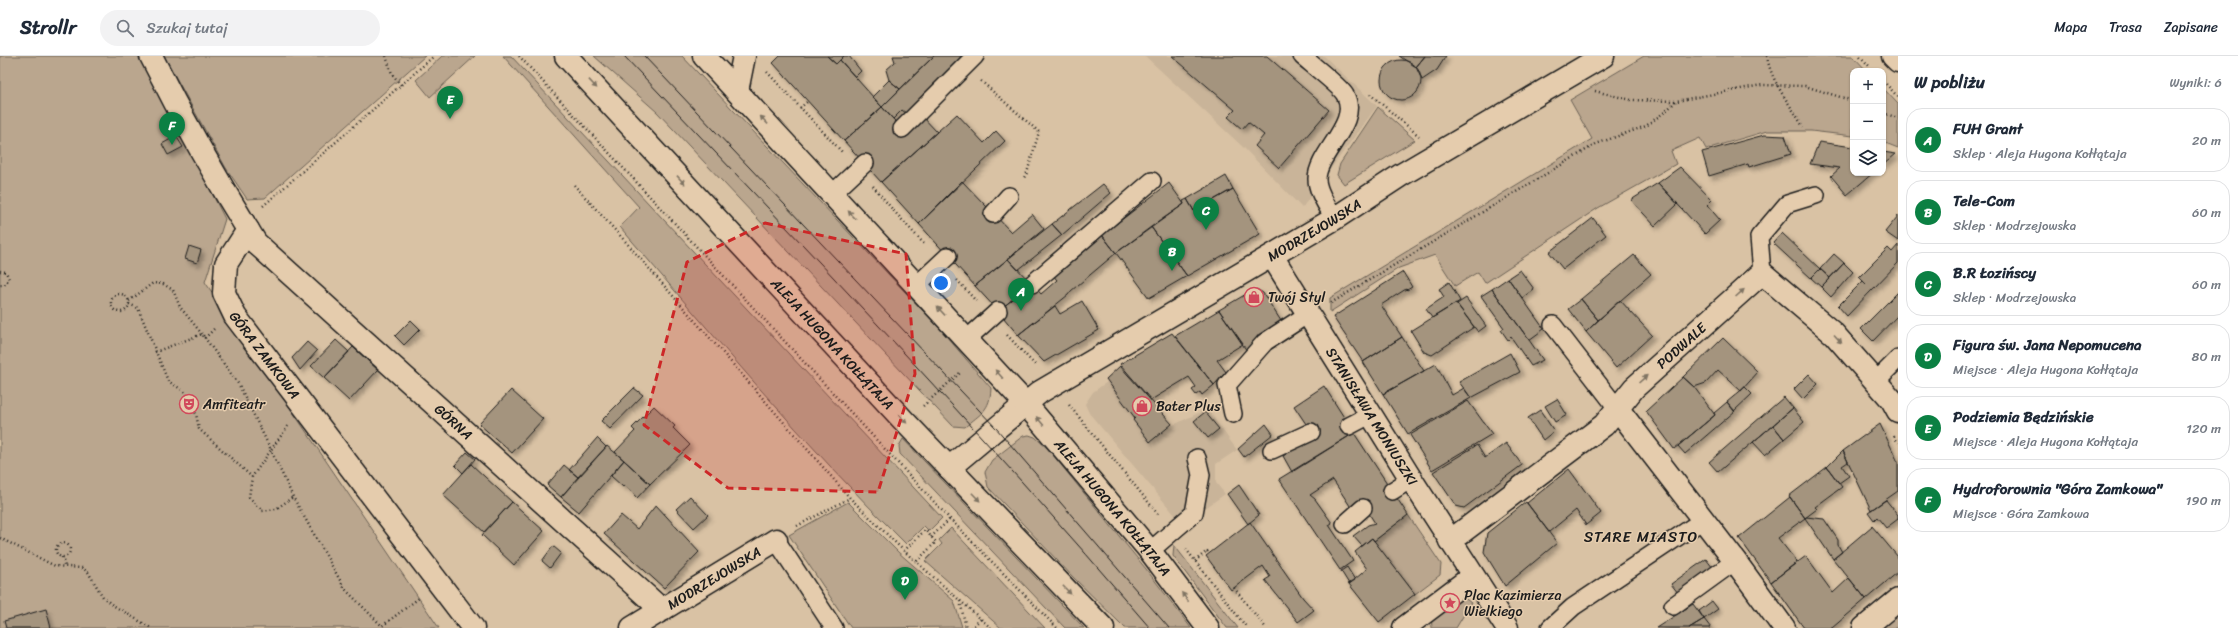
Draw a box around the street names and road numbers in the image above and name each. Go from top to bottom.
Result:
street label: MODRZEJOWSKA [1262,192,1366,268]
street label: ALEJA HUGONA KOŁŁĄTAJA [764,271,900,415]
street label: GÓRA ZAMKOWA [223,305,307,405]
street label: PODWALE [1650,315,1713,375]
street label: STANISŁAWA MONIUSZKI [1319,342,1425,491]
street label: GÓRNA [428,397,479,446]
street label: ALEJA HUGONA KOŁŁĄTAJA [1047,432,1177,582]
street label: MODRZEJOWSKA [662,539,766,616]

